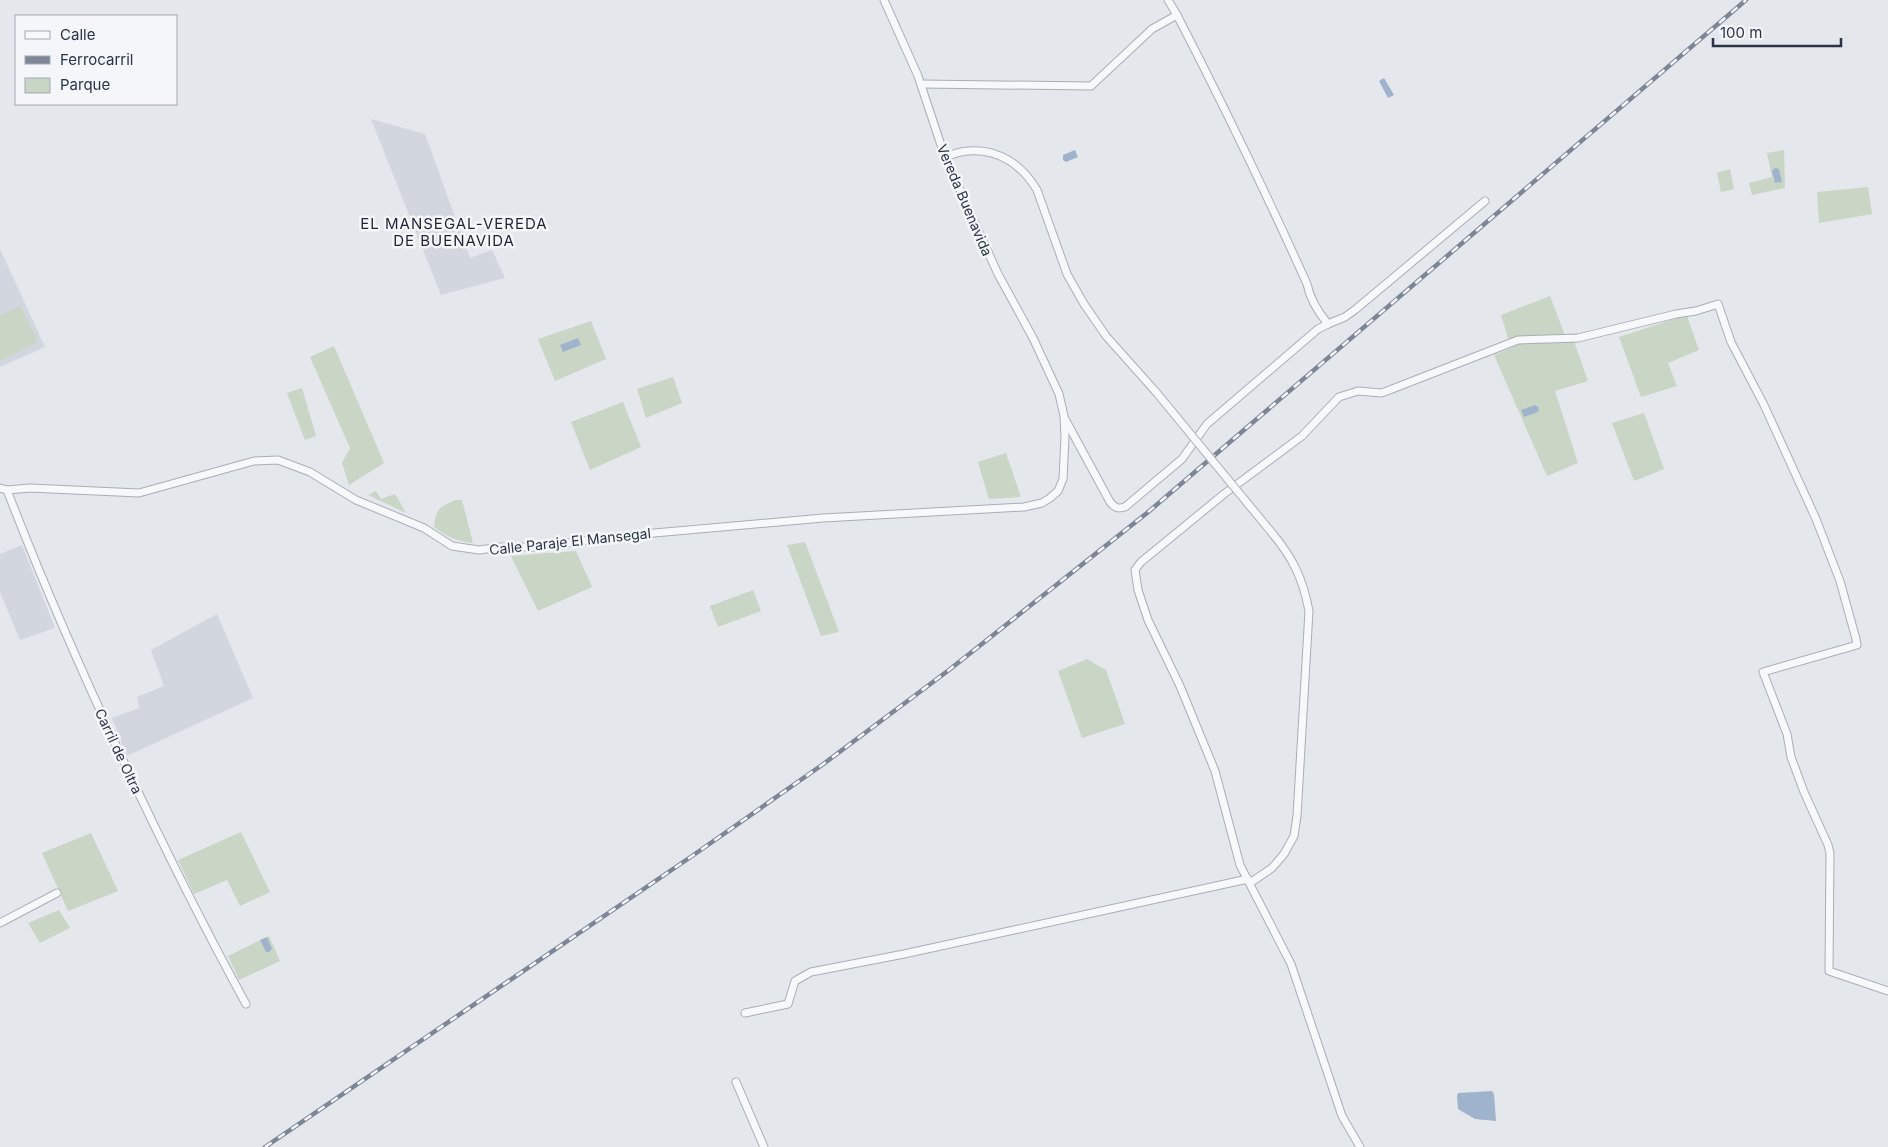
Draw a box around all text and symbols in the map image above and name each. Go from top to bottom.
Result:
legend [15,15,178,105]
scale bar [1713,15,1840,47]
text: 100 m [1720,23,1762,42]
text: Calle [60,25,95,44]
text: Ferrocarril [60,50,133,69]
text: Parque [60,75,110,94]
street label: Vereda Buenavida [934,141,996,259]
district label: EL MANSEGAL-VEREDA DE BUENAVIDA [360,214,548,250]
street label: Calle Paraje El Mansegal [488,524,652,558]
street label: Carril de Oltra [92,705,146,797]

